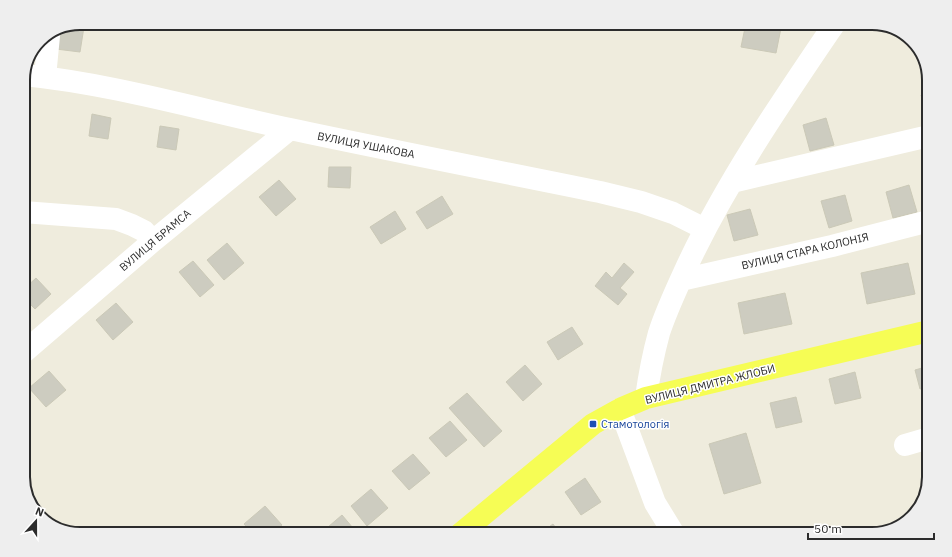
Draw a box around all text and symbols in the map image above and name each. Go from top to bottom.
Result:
street label: ВУЛИЦЯ УШАКОВА [316,129,416,161]
street label: ВУЛИЦЯ БРАМСА [116,206,194,274]
street label: ВУЛИЦЯ СТАРА КОЛОНІЯ [740,230,870,272]
street label: ВУЛИЦЯ ДМИТРА ЖЛОБИ [644,361,776,407]
place label: Стамотологія [601,417,669,431]
marker: Стамотологія [588,419,598,429]
north arrow [16,501,56,541]
text: N [33,504,46,520]
scale bar [808,515,934,541]
text: 50 m [814,521,842,536]

